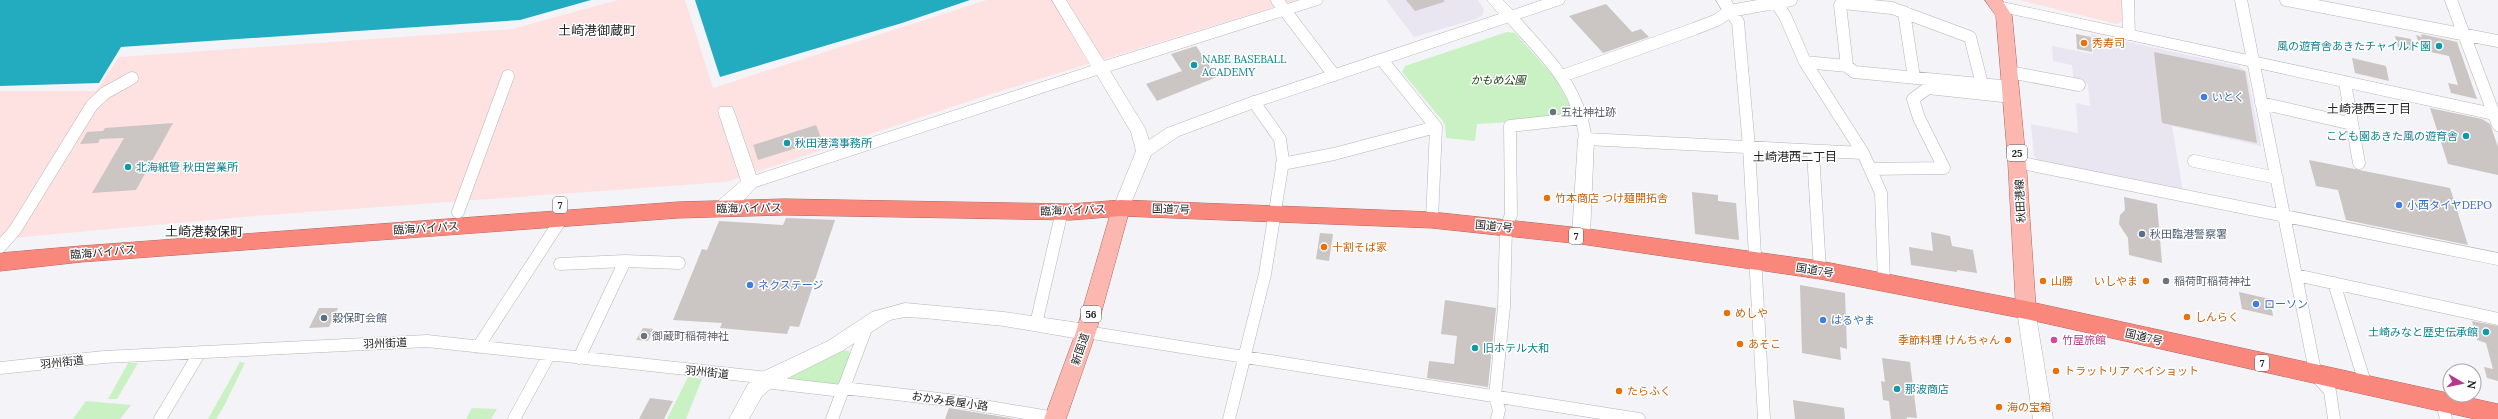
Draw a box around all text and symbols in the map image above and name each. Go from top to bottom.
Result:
district label: 土崎港御蔵町 [558,22,636,39]
place label: 秀寿司 [2092,36,2125,50]
marker: 秀寿司 [2079,38,2089,48]
place label: 風の遊育舎あきたチャイルド園 [2277,39,2431,53]
marker: 風の遊育舎あきたチャイルド園 [2434,41,2444,51]
place label: NABE BASEBALL ACADEMY [1201,52,1287,79]
marker: NABE BASEBALL ACADEMY [1189,60,1199,70]
park label: かもめ公園 [1471,73,1527,87]
place label: いとく [2212,90,2245,104]
marker: いとく [2199,92,2209,102]
district label: 土崎港西三丁目 [2327,101,2411,116]
place label: 五社神社跡 [1561,105,1616,119]
marker: 五社神社跡 [1548,107,1558,117]
place label: こども園あきた風の遊育舎 [2326,129,2458,143]
marker: こども園あきた風の遊育舎 [2461,131,2471,141]
place label: 秋田港湾事務所 [795,136,873,150]
marker: 秋田港湾事務所 [782,138,792,148]
road number: 25 [2007,145,2027,161]
district label: 土崎港西二丁目 [1753,149,1837,164]
place label: 北海紙管 秋田営業所 [136,160,239,174]
marker: 北海紙管 秋田営業所 [123,162,133,172]
street label: 秋田港線 [2012,179,2028,223]
place label: 竹本商店 つけ麺開拓舎 [1555,191,1668,205]
marker: 竹本商店 つけ麺開拓舎 [1542,193,1552,203]
road number: 7 [553,197,567,213]
place label: 小西タイヤDEPO [2407,198,2492,212]
street label: 臨海バイパス [716,200,782,216]
marker: 小西タイヤDEPO [2394,200,2404,210]
street label: 国道7号 [1152,201,1190,217]
street label: 臨海バイパス [1040,202,1106,218]
street label: 国道7号 [1474,217,1514,235]
street label: 臨海バイパス [393,219,459,237]
district label: 土崎港穀保町 [165,223,243,240]
place label: 秋田臨港警察署 [2150,227,2227,241]
road number: 7 [1569,228,1583,244]
marker: 秋田臨港警察署 [2137,229,2147,239]
place label: 十割そば家 [1332,240,1387,254]
street label: 臨海バイパス [70,242,136,262]
marker: 十割そば家 [1319,242,1329,252]
street label: 国道7号 [1795,260,1835,280]
place label: 山勝 [2051,274,2073,288]
place label: いしやま [2094,274,2138,288]
place label: 稲荷町稲荷神社 [2174,274,2251,288]
marker: 山勝 [2038,276,2048,286]
marker: いしやま [2141,276,2151,286]
marker: 稲荷町稲荷神社 [2161,276,2171,286]
place label: ネクステージ [758,278,823,292]
marker: ネクステージ [745,280,755,290]
place label: ローソン [2264,297,2308,311]
marker: ローソン [2251,299,2261,309]
road number: 56 [1081,306,1101,322]
place label: めしや [1735,306,1768,320]
marker: めしや [1722,308,1732,318]
place label: しんらく [2195,310,2239,324]
place label: 穀保町会館 [332,311,387,325]
marker: しんらく [2182,312,2192,322]
marker: 穀保町会館 [319,313,329,323]
place label: はるやま [1831,313,1875,327]
marker: はるやま [1818,315,1828,325]
place label: 土崎みなと歴史伝承館 [2368,325,2478,339]
street label: 国道7号 [2124,326,2164,348]
marker: 土崎みなと歴史伝承館 [2481,327,2491,337]
place label: 御蔵町稲荷神社 [651,329,729,343]
marker: 御蔵町稲荷神社 [639,331,649,341]
street label: 新国道 [1068,331,1092,367]
place label: 季節料理 けんちゃん [1898,333,2000,347]
place label: 竹屋旅館 [2062,333,2106,347]
street label: 羽州街道 [363,335,407,351]
marker: 季節料理 けんちゃん [2003,335,2013,345]
marker: 竹屋旅館 [2049,335,2059,345]
place label: あそこ [1748,337,1781,351]
marker: あそこ [1735,339,1745,349]
place label: 旧ホテル大和 [1483,341,1549,355]
marker: 旧ホテル大和 [1470,343,1480,353]
street label: 羽州街道 [39,353,85,371]
road number: 7 [2255,355,2269,371]
street label: 羽州街道 [684,363,730,381]
north arrow [2442,363,2482,403]
place label: トラットリア ベイショット [2064,364,2199,378]
marker: トラットリア ベイショット [2051,366,2061,376]
text: N [2464,379,2479,390]
place label: 那波商店 [1905,382,1949,396]
place label: たらふく [1627,384,1671,398]
marker: 那波商店 [1892,384,1902,394]
marker: たらふく [1614,386,1624,396]
street label: おかみ長屋小路 [911,389,989,413]
place label: 海の宝箱 [2007,400,2051,414]
marker: 海の宝箱 [1994,402,2004,412]

